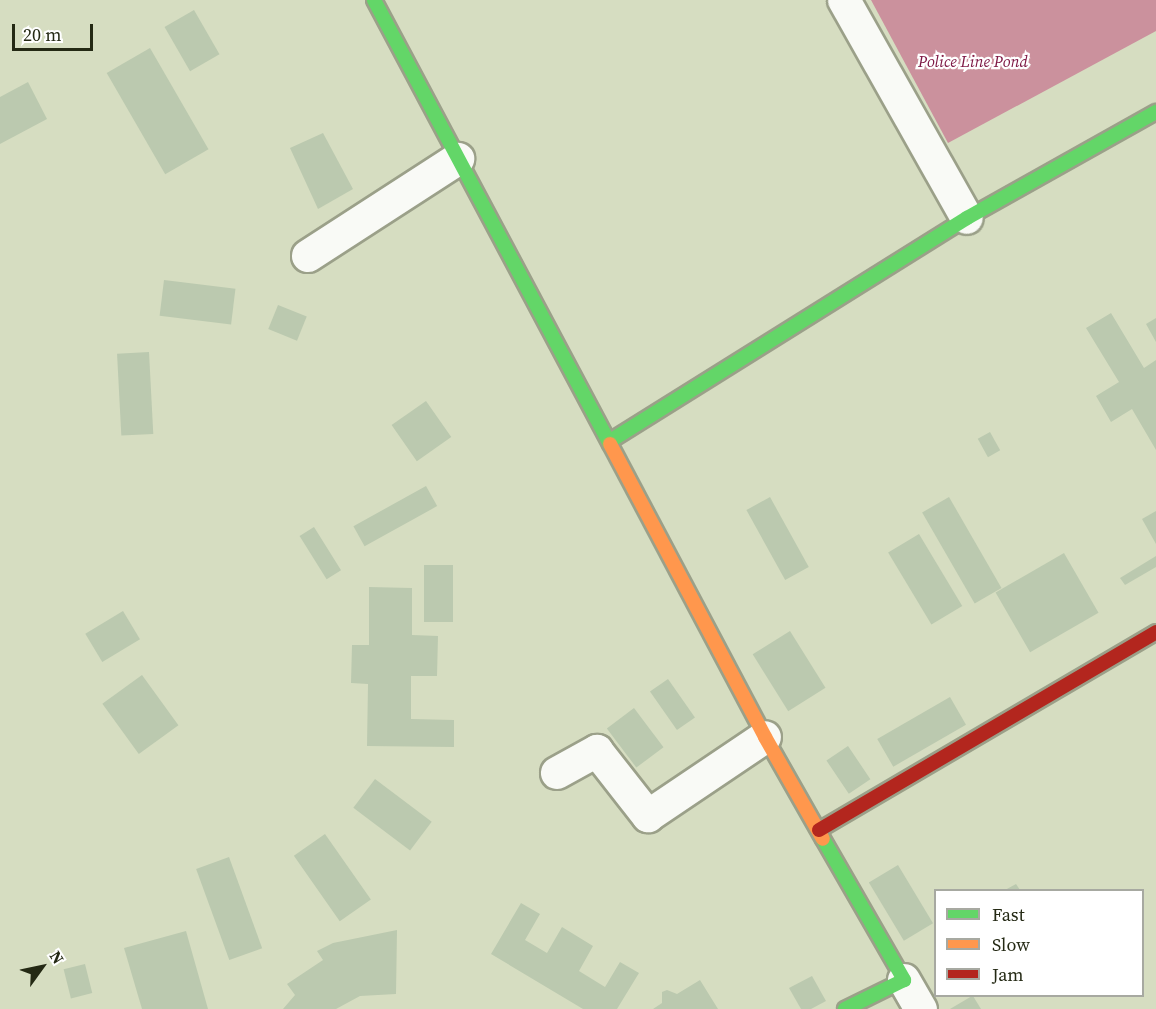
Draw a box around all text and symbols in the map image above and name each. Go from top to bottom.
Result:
scale bar [15,12,96,50]
text: 20 m [23,22,61,47]
water label: Police Line Pond [918,51,1028,71]
legend [934,889,1144,997]
text: Fast [992,902,1025,927]
text: Slow [992,932,1030,957]
north arrow [12,937,72,997]
text: N [45,946,69,968]
text: Jam [992,962,1024,987]

